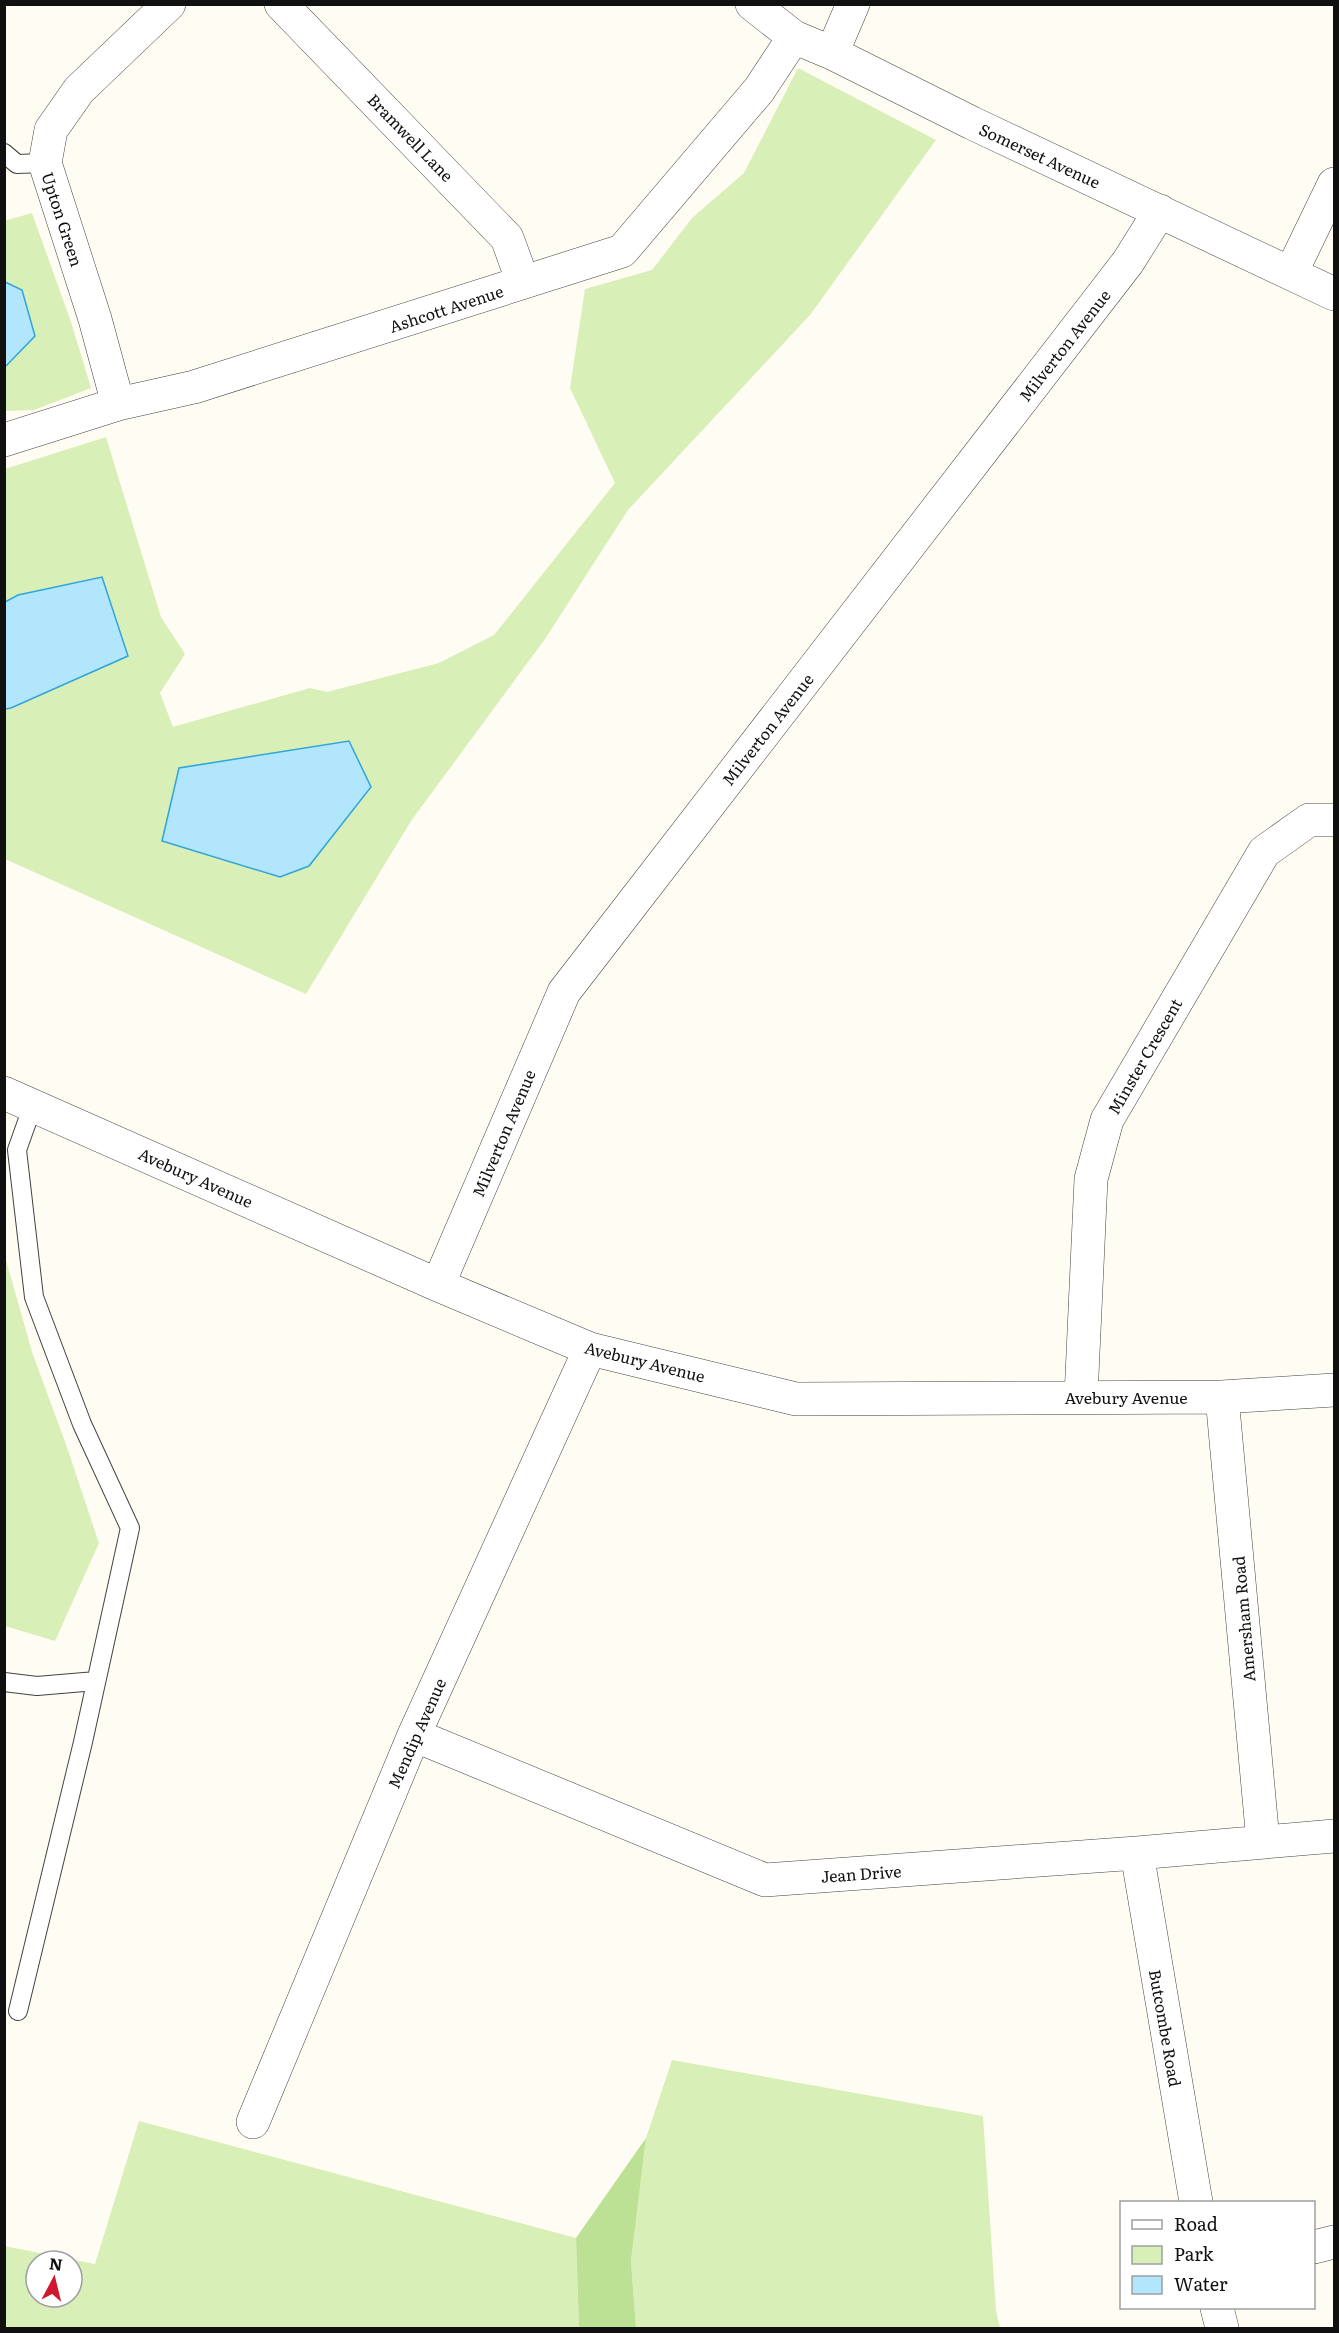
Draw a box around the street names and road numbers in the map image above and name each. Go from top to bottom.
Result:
street label: Bramwell Lane [363,87,459,187]
street label: Somerset Avenue [976,116,1104,194]
street label: Upton Green [36,169,90,270]
street label: Ashcott Avenue [386,278,506,338]
street label: Milverton Avenue [1013,284,1115,406]
street label: Milverton Avenue [716,668,818,790]
street label: Minster Crescent [1101,993,1187,1119]
street label: Milverton Avenue [465,1066,541,1200]
street label: Avebury Avenue [135,1141,257,1213]
street label: Avebury Avenue [582,1334,708,1388]
street label: Avebury Avenue [1064,1385,1188,1409]
street label: Amersham Road [1226,1555,1260,1683]
street label: Mendip Avenue [381,1674,451,1792]
street label: Jean Drive [820,1858,902,1888]
street label: Butcombe Road [1144,1967,1188,2089]

